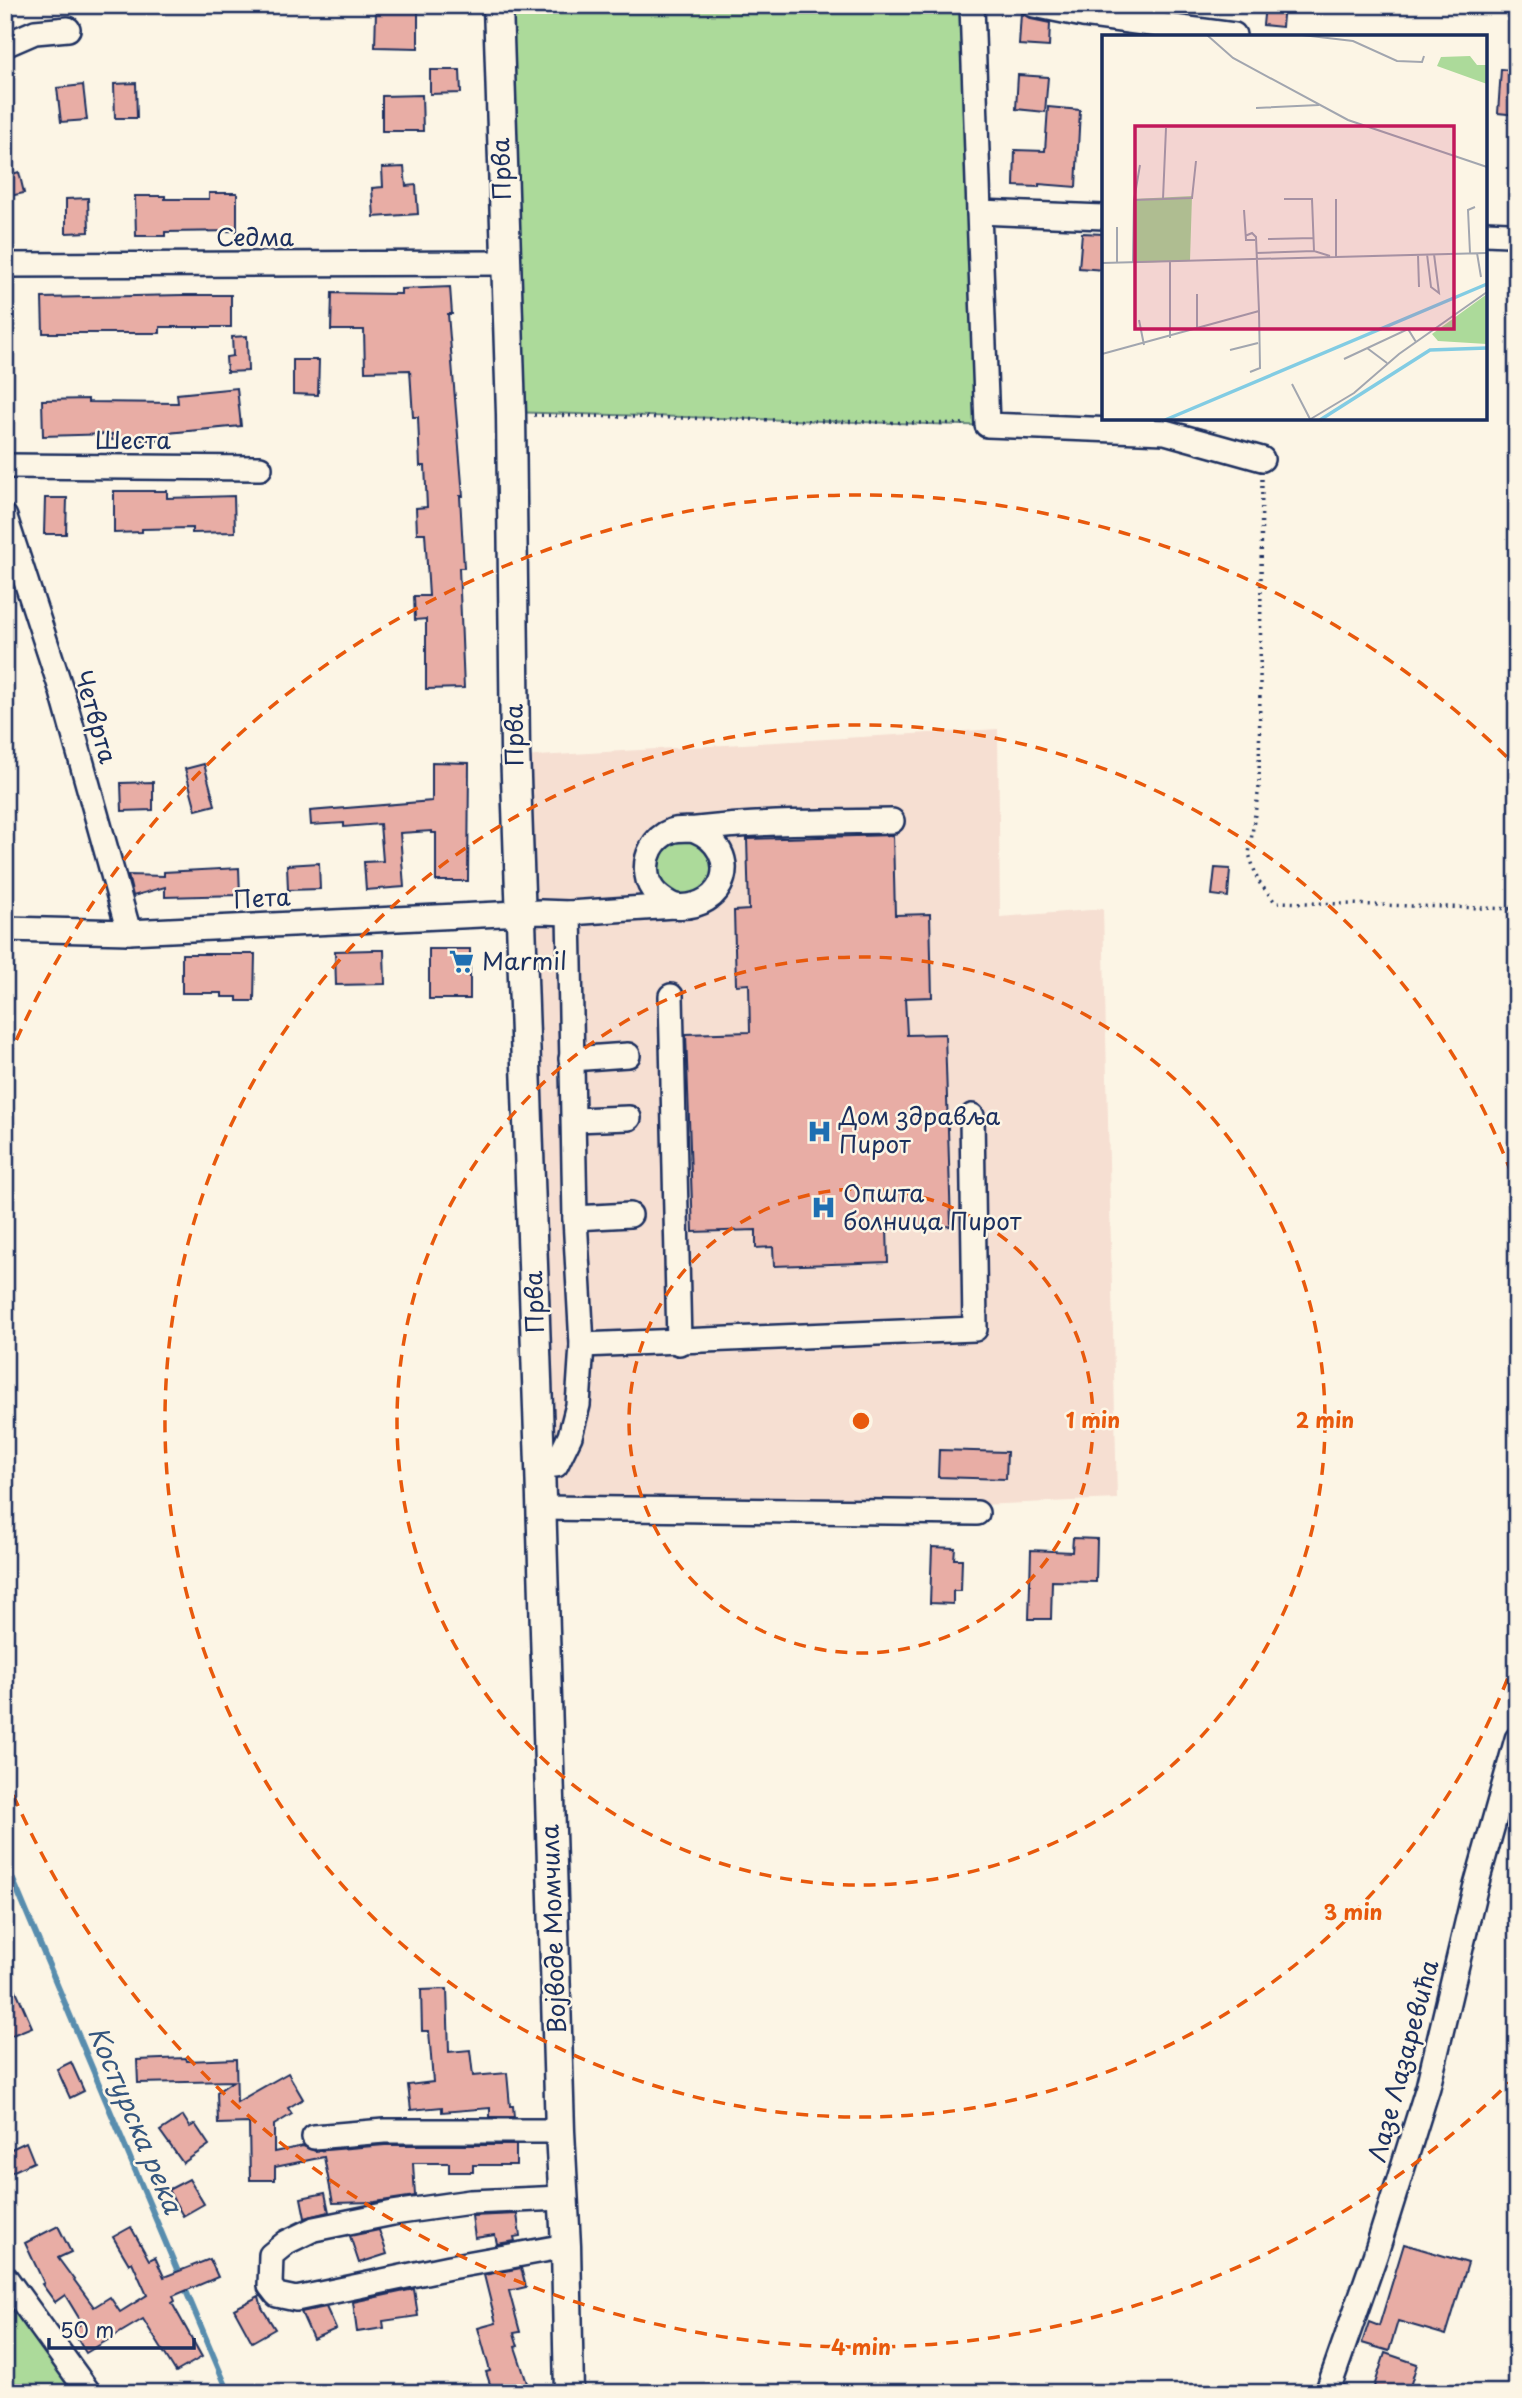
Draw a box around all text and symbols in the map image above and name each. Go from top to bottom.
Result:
inset map [1102,35,1487,420]
street label: Прва [481,137,519,201]
street label: Седма [216,218,294,254]
street label: Шеста [95,421,171,457]
street label: Четврта [66,666,127,768]
street label: Прва [494,704,532,766]
street label: Пета [232,878,292,916]
place label: Marmil [482,942,567,978]
supermarket icon: Marmil [448,948,476,976]
place label: Дом здравља Пирот [838,1097,1000,1161]
hospital icon: Дом здравља Пирот [805,1117,833,1145]
place label: Општа болница Пирот [843,1174,1022,1238]
hospital icon: Општа болница Пирот [809,1194,837,1222]
street label: Прва [514,1270,552,1334]
text: 1 min [1066,1403,1120,1435]
text: 2 min [1296,1403,1354,1435]
centre of rings [849,1409,873,1433]
street label: Војводе Момчила [530,1824,574,2034]
text: 3 min [1323,1895,1383,1927]
street label: Лазе Лазаревића [1358,1955,1446,2166]
water label: Костурска река [79,2020,194,2220]
scale bar [49,2307,194,2351]
text: 50 m [60,2313,114,2345]
text: 4 min [831,2330,891,2362]

